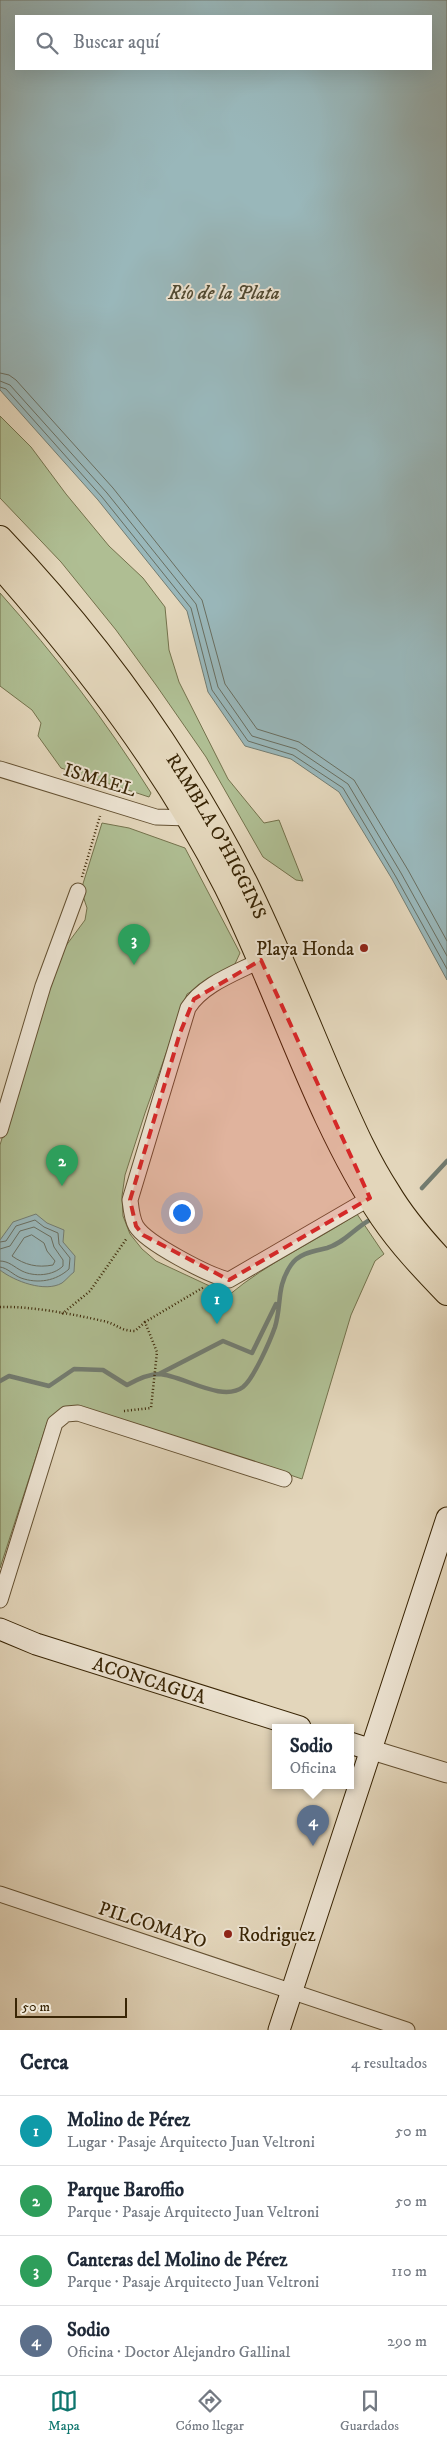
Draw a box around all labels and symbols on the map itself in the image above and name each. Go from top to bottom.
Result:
water label: Río de la Plata [167,281,280,306]
street label: RAMBLA O'HIGGINS [161,750,271,923]
street label: ISMAEL [61,759,139,802]
pin: 3 [118,924,150,965]
place label: Playa Honda [256,938,354,961]
marker: Playa Honda [358,942,370,954]
pin: 2 [46,1145,78,1186]
your location [169,1200,195,1226]
pin: 1 [201,1283,233,1324]
street label: ACONCAGUA [90,1653,209,1710]
pin: 4 [297,1805,329,1846]
street label: PILCOMAYO [95,1897,210,1954]
place label: Rodriguez [238,1924,316,1947]
marker: Rodriguez [222,1928,234,1940]
scale bar [15,1995,128,2018]

